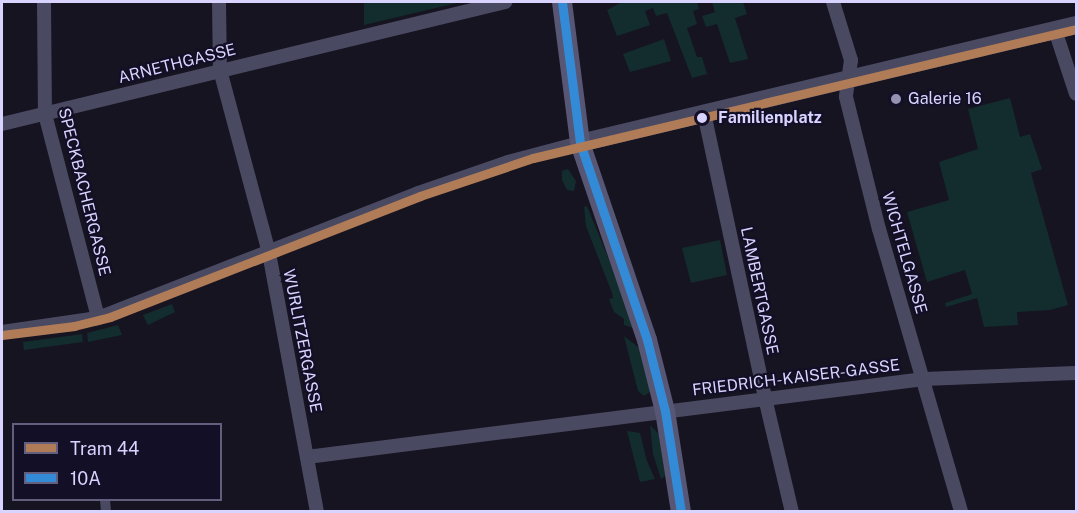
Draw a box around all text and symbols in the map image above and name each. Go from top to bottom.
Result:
street label: ARNETHGASSE [116,40,238,88]
place label: Galerie 16 [908,89,982,109]
marker: Galerie 16 [889,92,903,106]
street label: SPECKBACHERGASSE [54,106,114,278]
marker: Familienplatz [691,107,713,129]
place label: Familienplatz [718,108,822,128]
street label: WICHTELGASSE [877,190,931,316]
street label: LAMBERTGASSE [736,225,782,357]
street label: WURLITZERGASSE [279,268,325,414]
street label: FRIEDRICH-KAISER-GASSE [691,356,901,400]
legend [12,423,222,501]
text: Tram 44 [70,438,139,459]
text: 10A [70,468,101,489]

